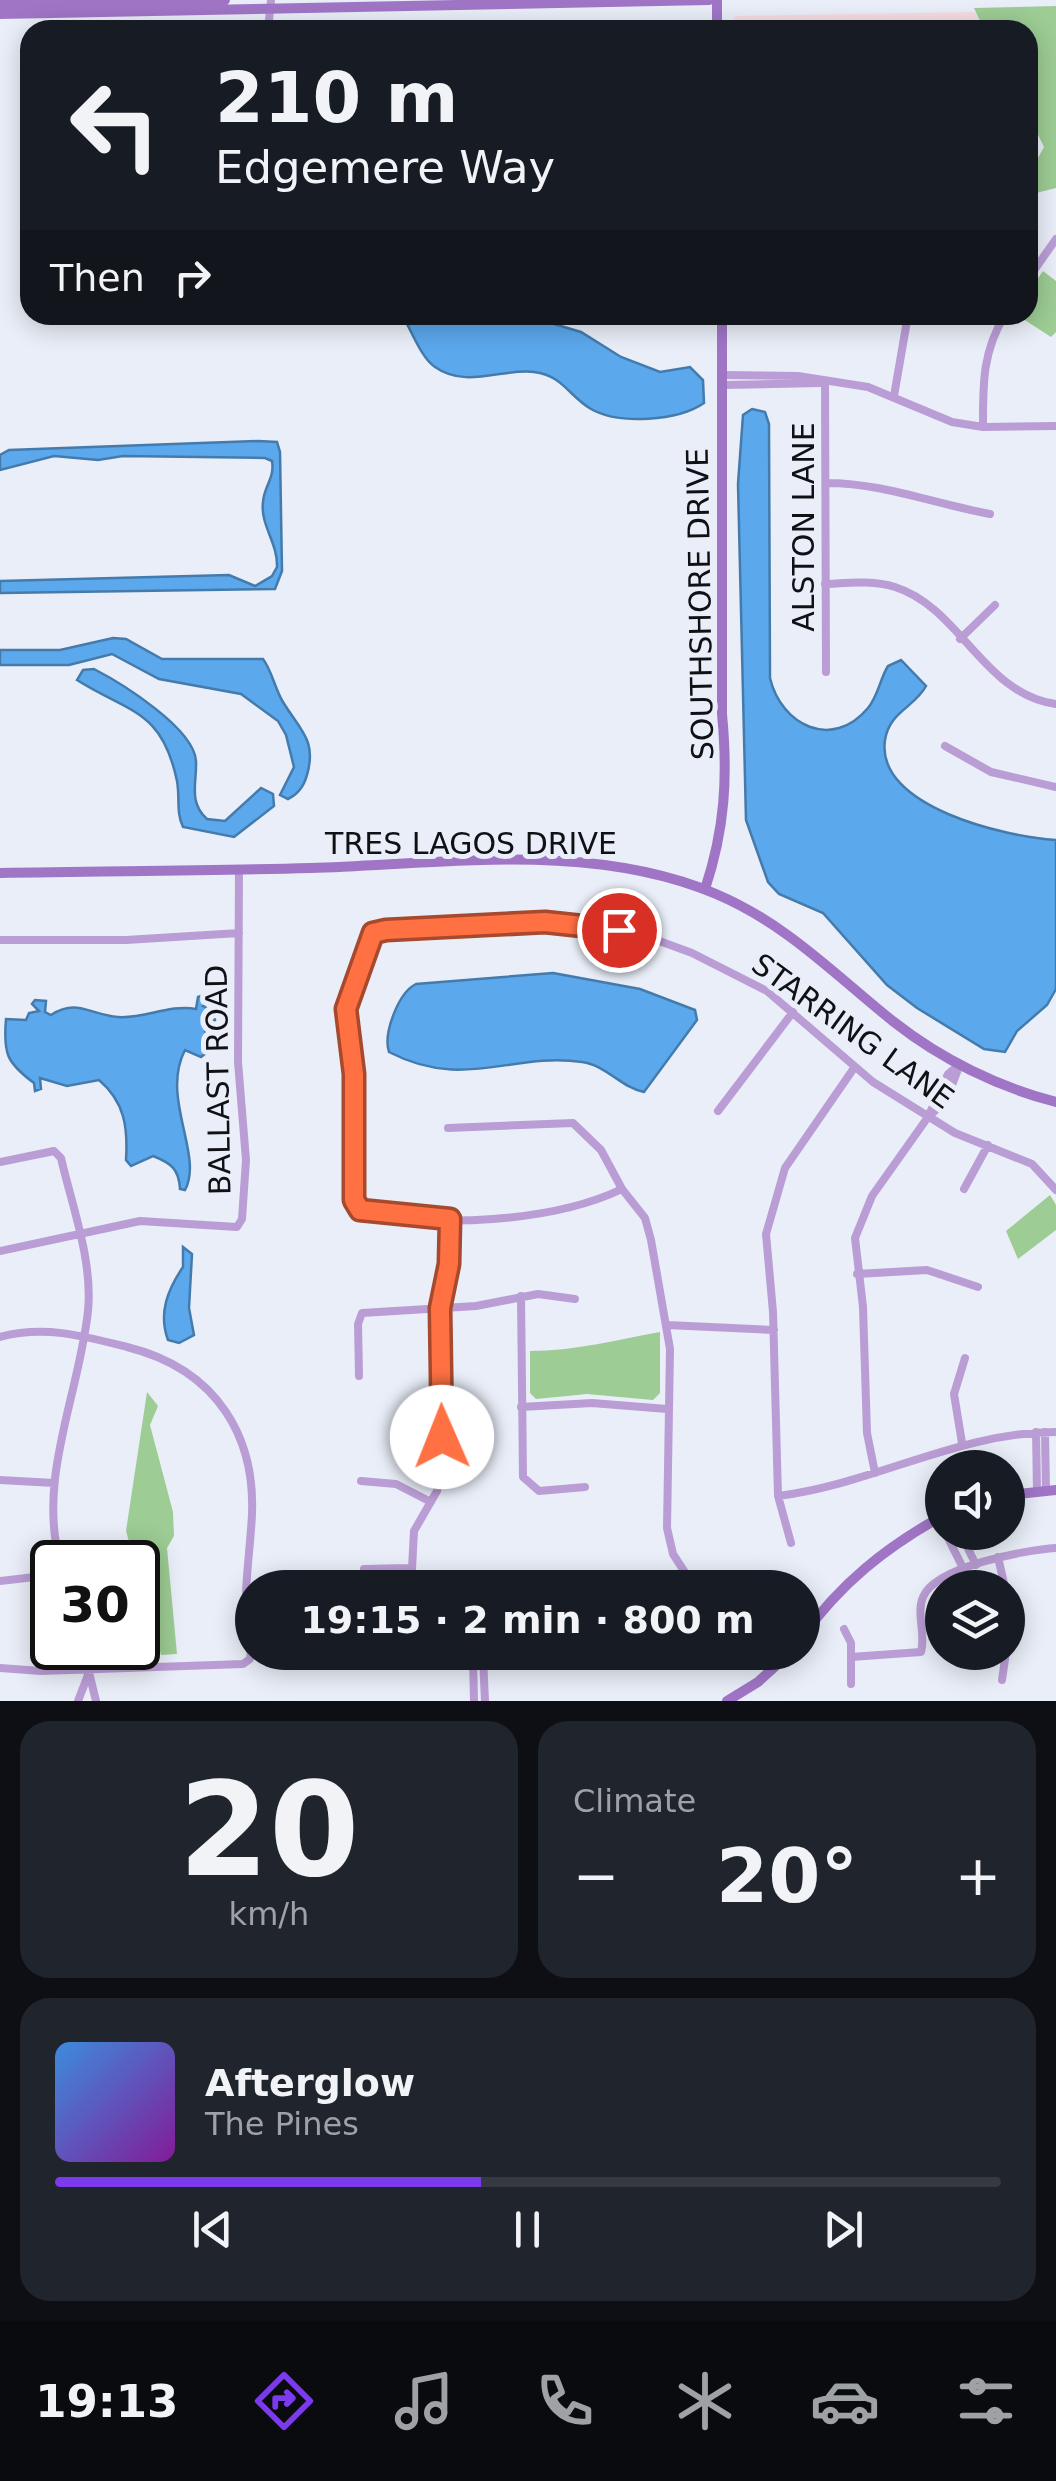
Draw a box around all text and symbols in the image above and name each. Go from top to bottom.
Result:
text: 210 m [215,57,458,139]
icon: left [50,60,180,190]
text: Edgemere Way [215,141,555,194]
icon: right [165,250,220,305]
text: Then [50,256,145,300]
street label: ALSTON LANE [786,422,821,632]
street label: SOUTHSHORE DRIVE [680,448,720,760]
street label: TRES LAGOS DRIVE [324,826,617,861]
pin [577,888,662,973]
icon: arrive [592,903,647,958]
street label: STARRING LANE [745,946,961,1116]
street label: BALLAST ROAD [198,965,238,1195]
position arrow [390,1385,494,1489]
map controls [925,1450,1025,1670]
button: sound [925,1450,1025,1550]
speed limit sign: 30 [30,1540,160,1670]
button: layers [925,1570,1025,1670]
text: 19:15 · 2 min · 800 m [300,1598,755,1642]
text: 20 [179,1754,359,1906]
text: Climate [573,1782,696,1820]
text: 20° [716,1832,858,1920]
text: − [573,1844,619,1908]
text: + [955,1844,1001,1908]
text: km/h [229,1895,309,1933]
text: Afterglow [205,2061,415,2105]
text: The Pines [205,2105,359,2143]
icon: previous [185,2202,240,2257]
icon: pause [500,2202,555,2257]
icon: next [816,2202,871,2257]
icon: directions [249,2366,319,2436]
icon: music [389,2366,459,2436]
icon: phone [530,2366,600,2436]
icon: climate [670,2366,740,2436]
icon: car [810,2366,880,2436]
icon: filters [951,2366,1021,2436]
text: 19:13 [35,2375,178,2428]

